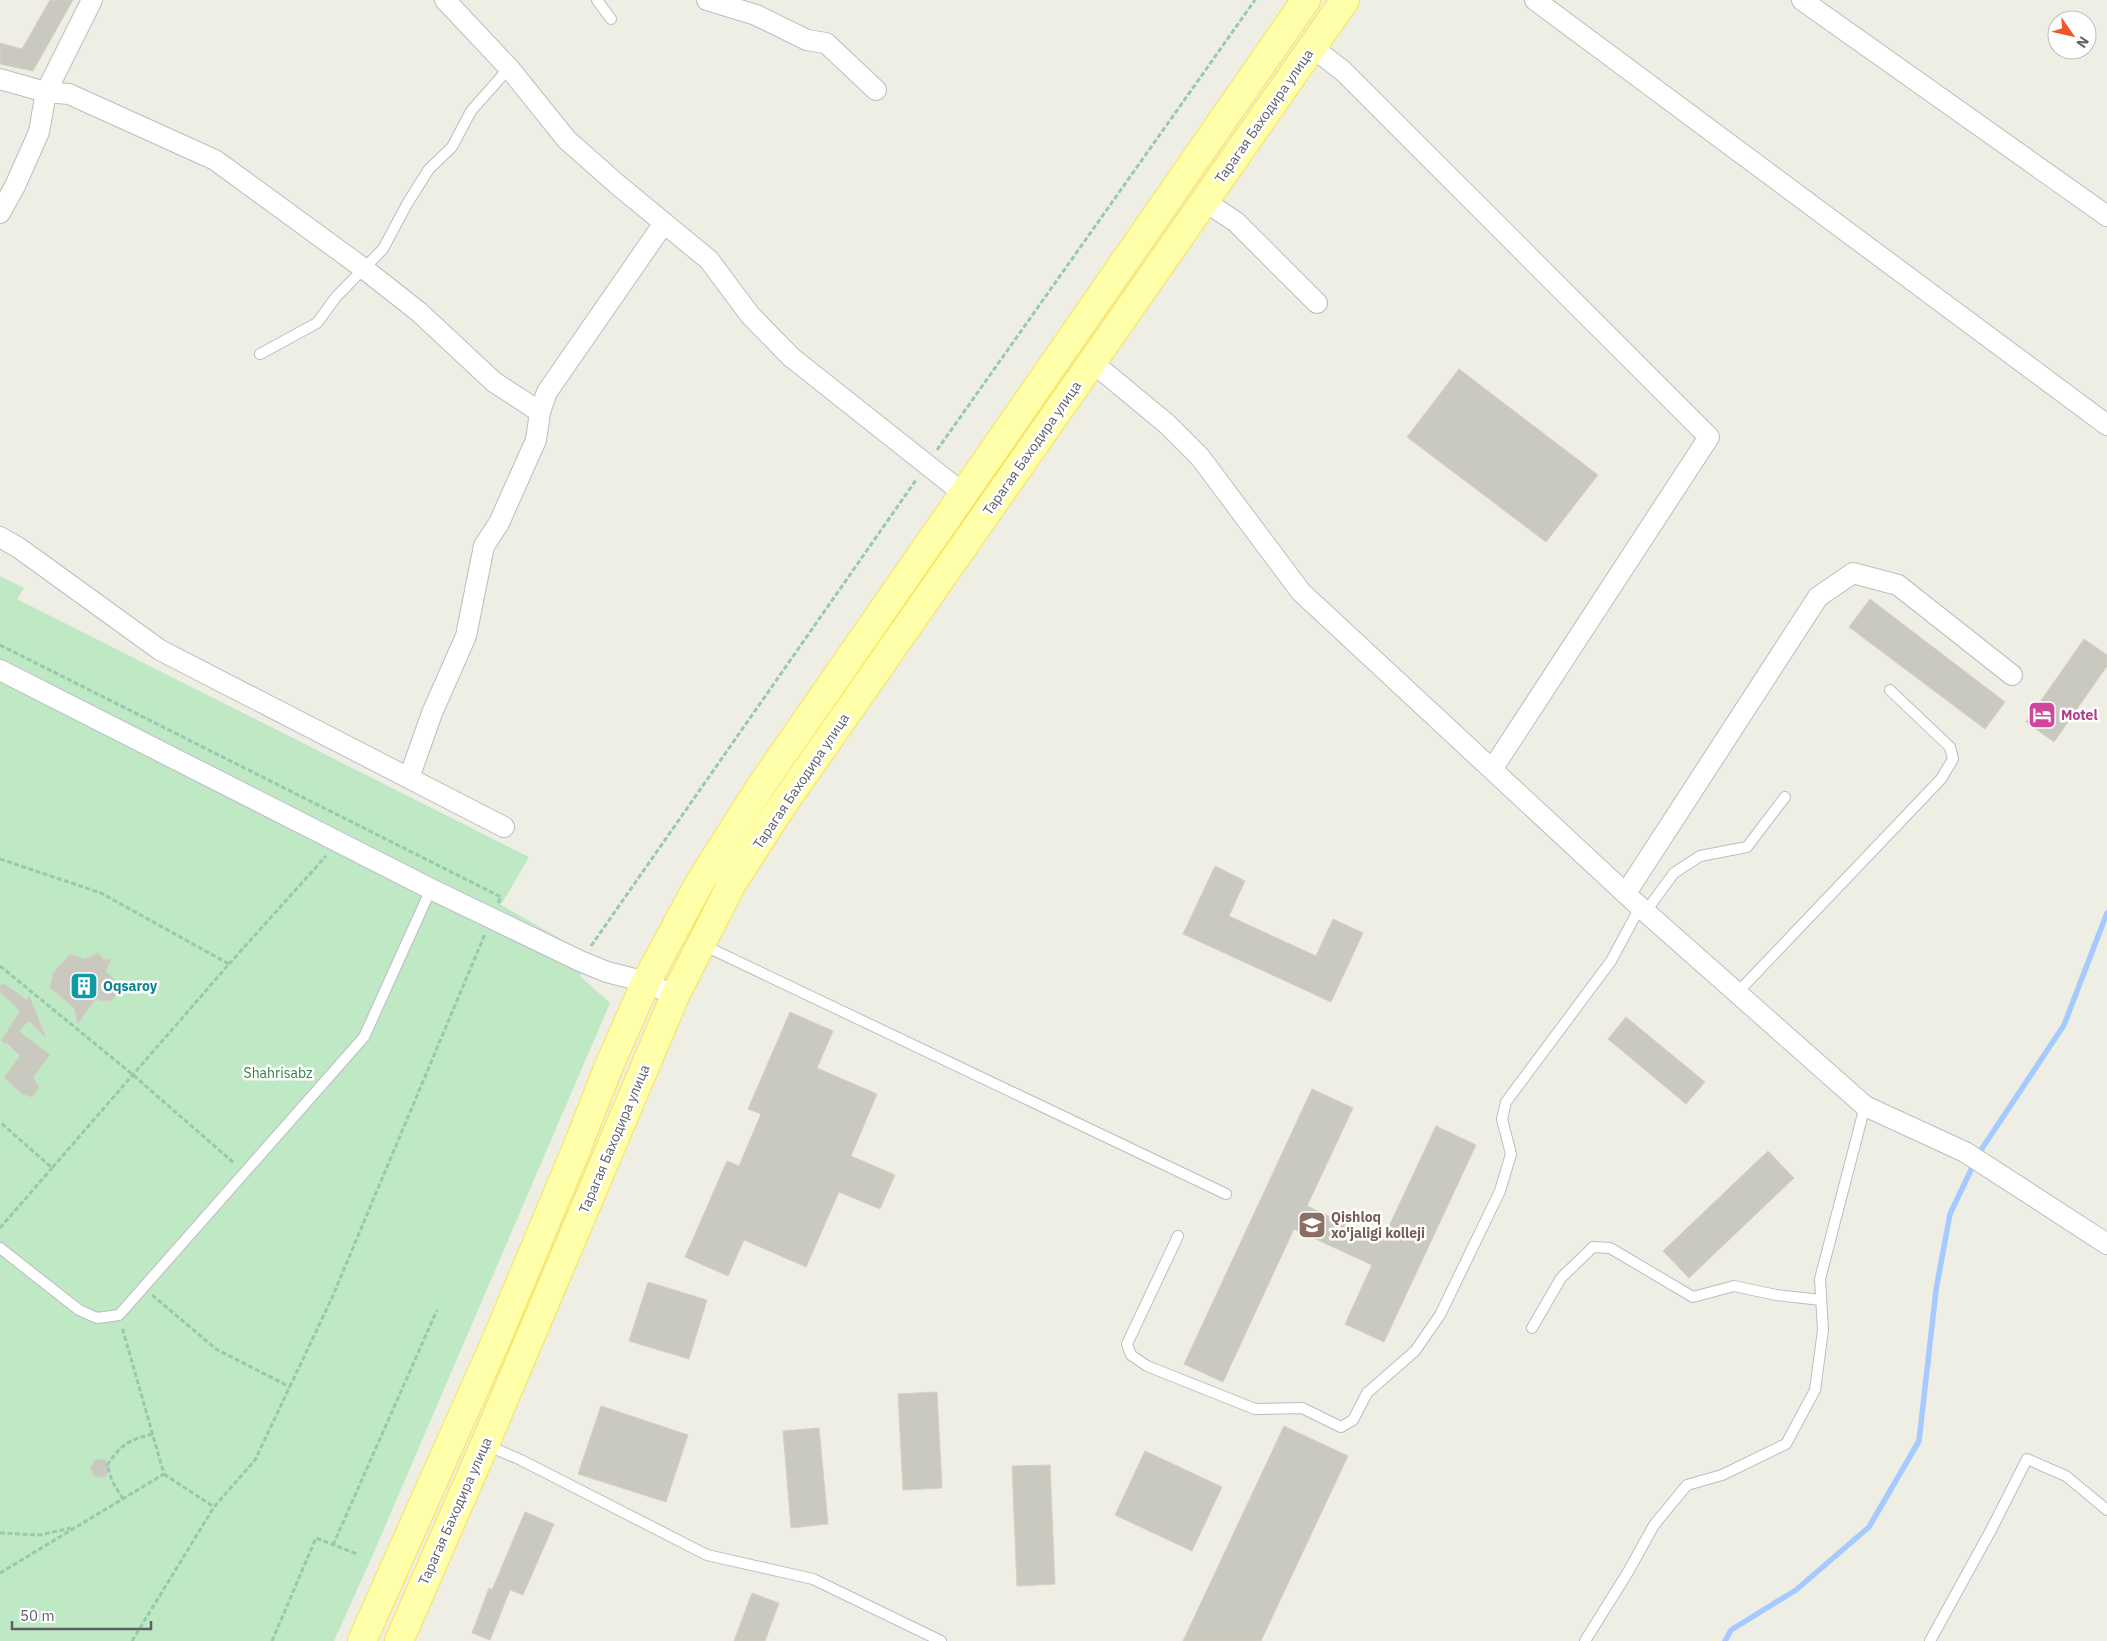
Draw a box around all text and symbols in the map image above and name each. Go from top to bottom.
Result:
north arrow [2047,10,2097,60]
text: N [2072,33,2093,52]
street label: Тарагая Баходира улица [1211,45,1317,187]
street label: Тарагая Баходира улица [979,377,1085,519]
hotel icon: Motel [2027,700,2057,730]
place label: Motel [2061,706,2098,724]
street label: Тарагая Баходира улица [749,709,853,852]
building icon: Oqsaroy [69,971,99,1001]
place label: Oqsaroy [103,977,158,995]
street label: Тарагая Баходира улица [575,1061,654,1216]
park label: Shahrisabz [244,1064,313,1082]
place label: Qishloq xo'jaligi kolleji [1331,1208,1425,1242]
school or university icon: Qishloq xo'jaligi kolleji [1297,1210,1327,1240]
street label: Тарагая Баходира улица [414,1434,496,1588]
scale bar [12,1598,151,1630]
text: 50 m [20,1606,55,1625]

